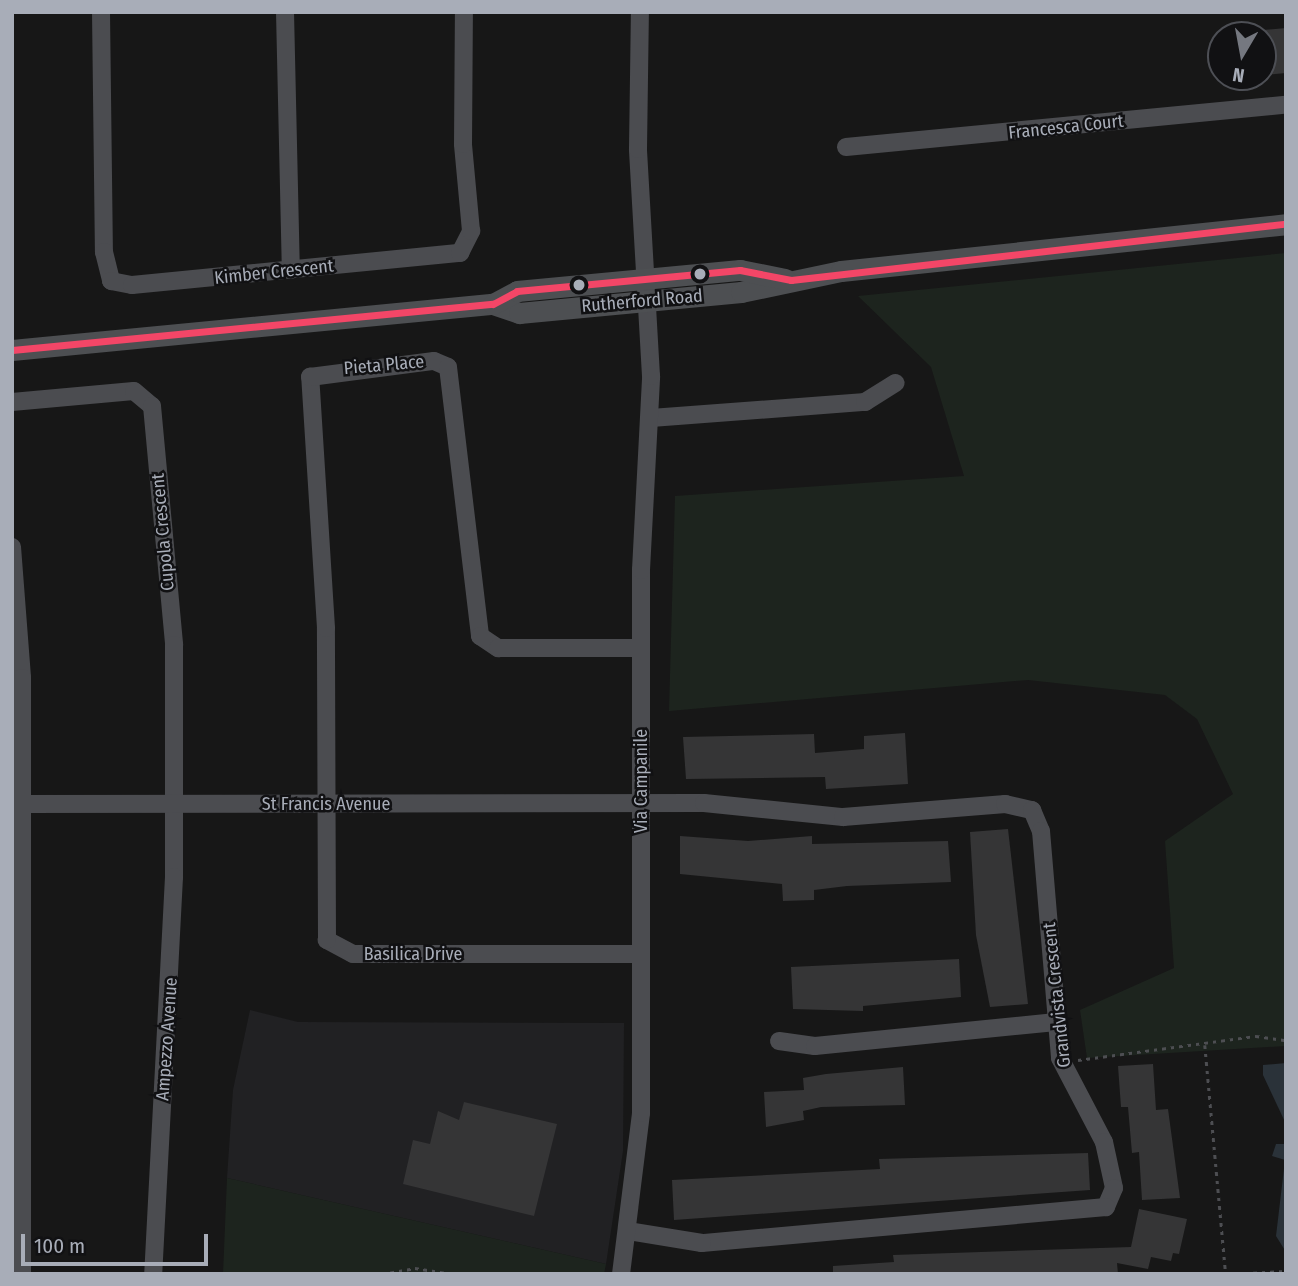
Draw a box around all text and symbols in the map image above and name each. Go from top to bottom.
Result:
north arrow [1207,21,1277,91]
text: N [1231,63,1246,88]
street label: Francesca Court [1007,110,1125,144]
street label: Kimber Crescent [213,255,335,289]
unlabelled marker [693,267,707,281]
unlabelled marker [572,278,586,292]
street label: Rutherford Road [581,285,703,317]
street label: Pieta Place [343,351,425,379]
street label: Cupola Crescent [147,472,179,592]
street label: Via Campanile [630,729,652,833]
street label: St Francis Avenue [262,793,390,815]
street label: Grandvista Crescent [1039,921,1075,1069]
street label: Basilica Drive [364,943,462,965]
street label: Ampezzo Avenue [152,977,182,1101]
scale bar [24,1220,212,1264]
text: 100 m [34,1233,85,1259]

